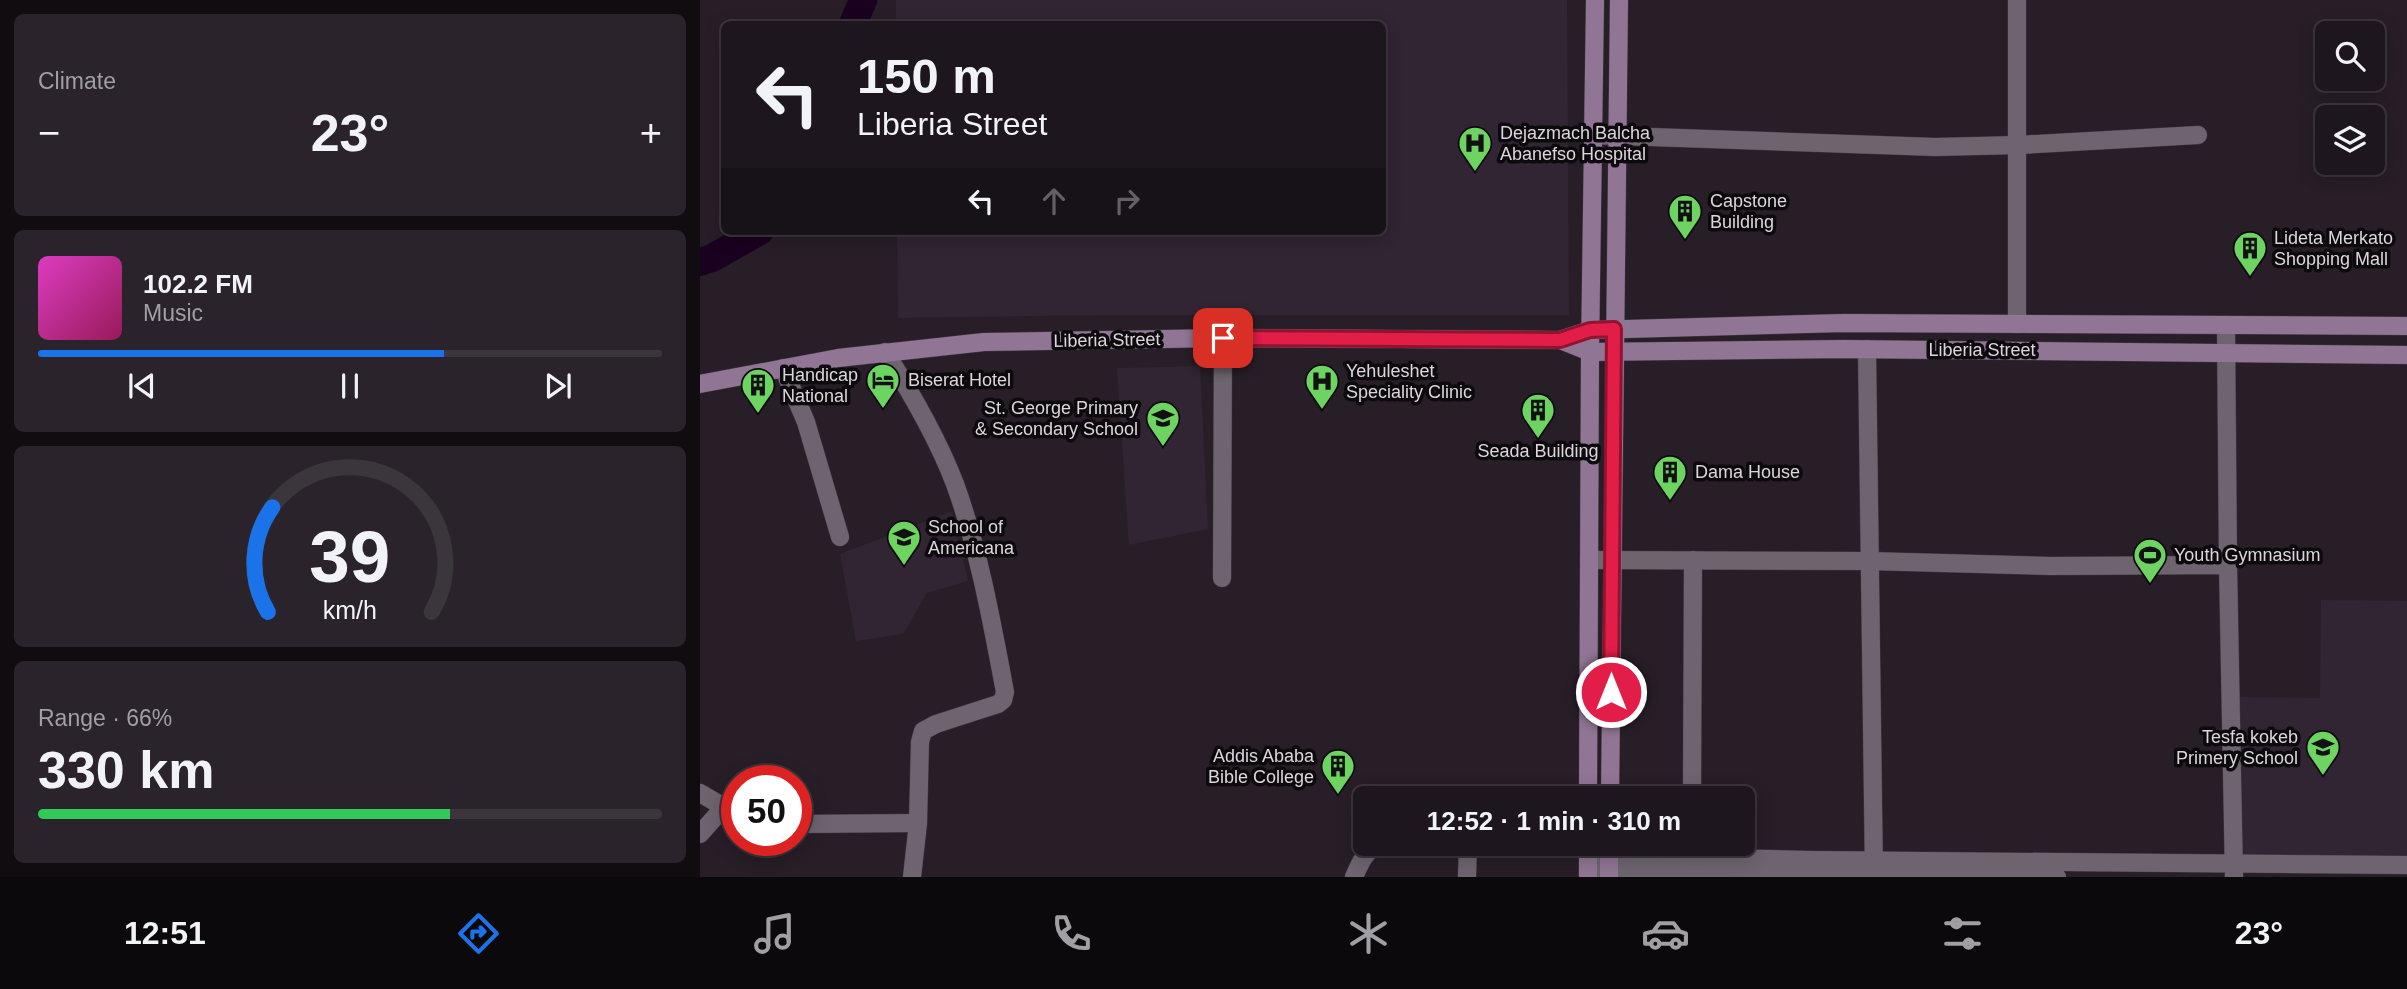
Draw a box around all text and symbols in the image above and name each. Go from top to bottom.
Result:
map controls [2315,21,2385,175]
button: search [2315,21,2385,91]
icon: left [742,49,833,140]
text: 150 m [857,49,996,103]
text: Climate [38,68,116,94]
text: 23° [311,104,389,162]
button: layers [2315,105,2385,175]
text: Liberia Street [857,106,1047,142]
text: − [38,112,60,154]
text: + [640,112,662,154]
place label: Dejazmach Balcha Abanefso Hospital [1500,123,1651,164]
hospital icon: Dejazmach Balcha Abanefso Hospital [1456,124,1494,173]
icon: left [962,182,1000,220]
icon: ahead [1035,182,1073,220]
icon: right [1108,182,1146,220]
place label: Capstone Building [1710,191,1787,232]
building icon: Capstone Building [1666,192,1704,241]
place label: Lideta Merkato Shopping Mall [2274,228,2393,269]
building icon: Lideta Merkato Shopping Mall [2231,229,2269,278]
text: 102.2 FM [143,269,253,299]
text: Music [143,300,203,326]
pin [1193,308,1253,368]
icon: arrive [1204,319,1242,357]
street label: Liberia Street [1053,329,1161,351]
street label: Liberia Street [1928,340,2036,360]
hotel icon: Biserat Hotel [864,361,902,410]
place label: Yehuleshet Speciality Clinic [1346,361,1472,402]
hospital icon: Yehuleshet Speciality Clinic [1303,362,1341,411]
place label: Handicap National [782,365,858,406]
building icon: Handicap National [739,366,777,415]
icon: previous [123,367,161,405]
icon: pause [331,367,369,405]
icon: next [539,367,577,405]
place label: Biserat Hotel [908,370,1011,390]
building icon: Seada Building [1519,391,1557,440]
place label: St. George Primary & Secondary School [975,398,1138,439]
school or university icon: St. George Primary & Secondary School [1144,399,1182,448]
place label: Seada Building [1477,441,1599,461]
building icon: Dama House [1651,453,1689,502]
place label: Dama House [1695,462,1800,482]
text: 39 [310,517,390,598]
place label: School of Americana [928,517,1015,558]
school or university icon: School of Americana [885,518,923,567]
sports icon: Youth Gymnasium [2131,536,2169,585]
place label: Youth Gymnasium [2174,545,2320,565]
text: km/h [323,596,377,624]
position arrow [1574,655,1648,729]
text: Range · 66% [38,705,172,731]
place label: Tesfa kokeb Primery School [2176,727,2298,768]
school or university icon: Tesfa kokeb Primery School [2304,728,2342,777]
text: 330 km [38,741,214,799]
place label: Addis Ababa Bible College [1208,746,1315,787]
building icon: Addis Ababa Bible College [1319,747,1357,796]
speed limit sign: 50 [721,765,812,856]
text: 12:52 · 1 min · 310 m [1427,806,1681,836]
icon: directions [454,909,503,958]
icon: music [750,909,799,958]
icon: phone [1047,909,1096,958]
icon: climate [1344,909,1393,958]
icon: car [1641,909,1690,958]
icon: filters [1938,909,1987,958]
text: 12:51 [124,915,206,951]
text: 23° [2235,915,2283,951]

